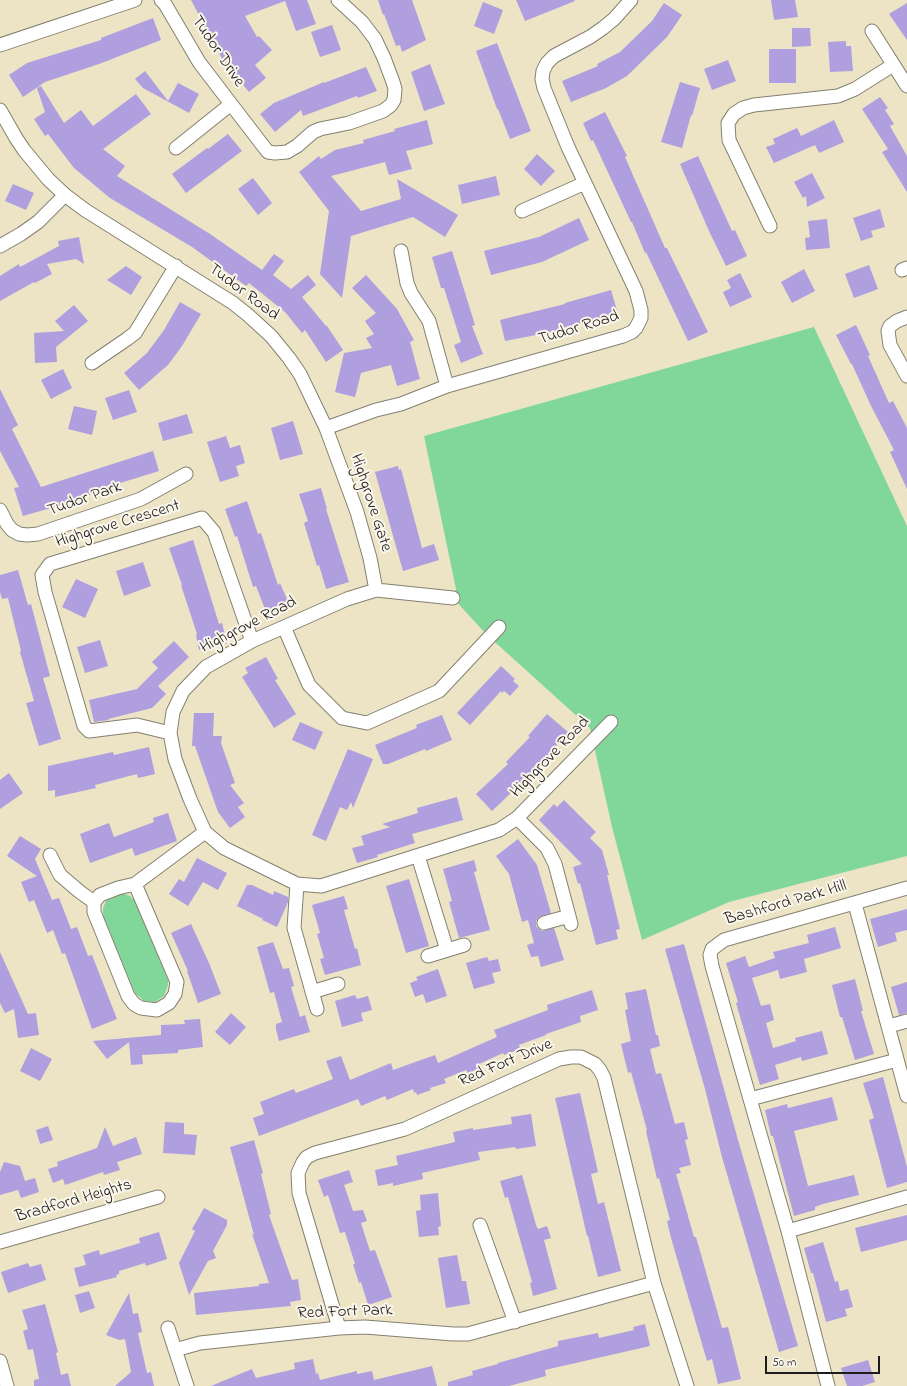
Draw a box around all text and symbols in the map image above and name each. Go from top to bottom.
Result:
street label: Tudor Drive [186,12,248,92]
street label: Tudor Road [204,260,282,326]
street label: Tudor Road [536,307,622,351]
street label: Highgrove Gate [345,451,395,555]
street label: Tudor Park [45,478,125,522]
street label: Highgrove Crescent [53,496,183,554]
street label: Highgrove Road [197,593,301,659]
street label: Highgrove Road [507,713,595,803]
street label: Bashford Park Hill [723,877,849,931]
street label: Red Fort Drive [456,1035,556,1093]
street label: Bradford Heights [13,1176,135,1228]
street label: Red Fort Park [297,1301,393,1325]
scale bar [767,1348,882,1374]
text: 50 m [772,1354,796,1372]

